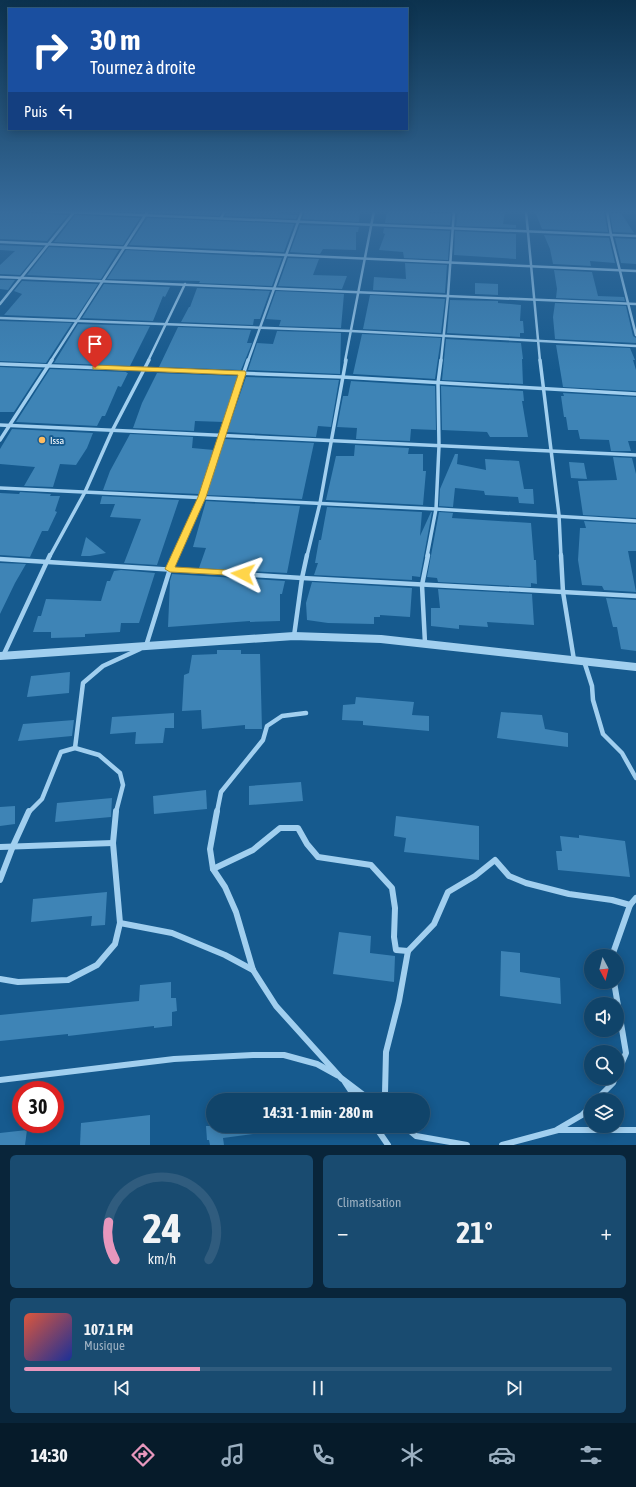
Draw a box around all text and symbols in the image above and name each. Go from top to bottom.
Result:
icon: right [24,24,76,76]
text: 30 m [90,24,140,56]
text: Tournez à droite [90,57,196,78]
icon: left [55,100,77,122]
text: Puis [24,103,47,120]
pin [78,327,112,368]
icon: arrive [84,333,106,355]
marker: Issa [37,435,47,445]
place label: Issa [50,435,65,446]
position arrow [222,553,264,595]
north arrow [584,949,624,989]
map controls [584,949,624,1133]
button: sound [584,997,624,1037]
button: search [584,1045,624,1085]
speed limit sign: 30 [12,1081,64,1133]
button: layers [584,1093,624,1133]
text: 14:31 · 1 min · 280 m [263,1104,373,1121]
text: Climatisation [337,1195,401,1210]
text: 24 [142,1203,181,1251]
text: 21° [456,1215,493,1249]
text: − [337,1219,348,1245]
text: + [601,1219,612,1245]
text: km/h [147,1250,176,1266]
text: 107.1 FM [84,1321,133,1338]
text: Musique [84,1338,125,1353]
icon: previous [111,1377,133,1399]
icon: pause [307,1377,329,1399]
icon: next [503,1377,525,1399]
icon: directions [129,1441,157,1469]
icon: music [219,1441,247,1469]
icon: phone [309,1441,337,1469]
icon: climate [398,1441,426,1469]
icon: car [488,1441,516,1469]
icon: filters [577,1441,605,1469]
text: 14:30 [31,1445,68,1466]

